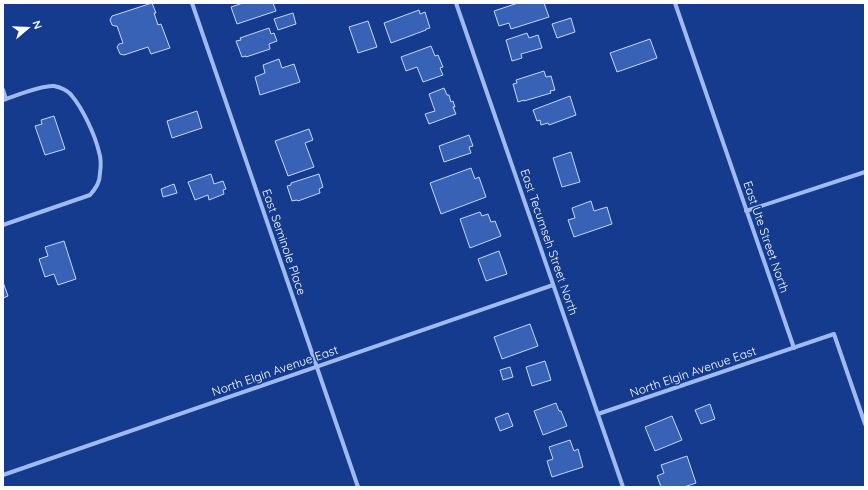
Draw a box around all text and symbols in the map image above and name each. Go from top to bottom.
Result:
north arrow [8,8,48,48]
text: N [30,19,45,31]
street label: East Tecumseh Street North [517,167,582,317]
street label: East Ute Street North [740,179,793,295]
street label: East Seminole Place [259,187,310,297]
street label: North Elgin Avenue East [210,342,340,399]
street label: North Elgin Avenue East [628,343,758,400]

